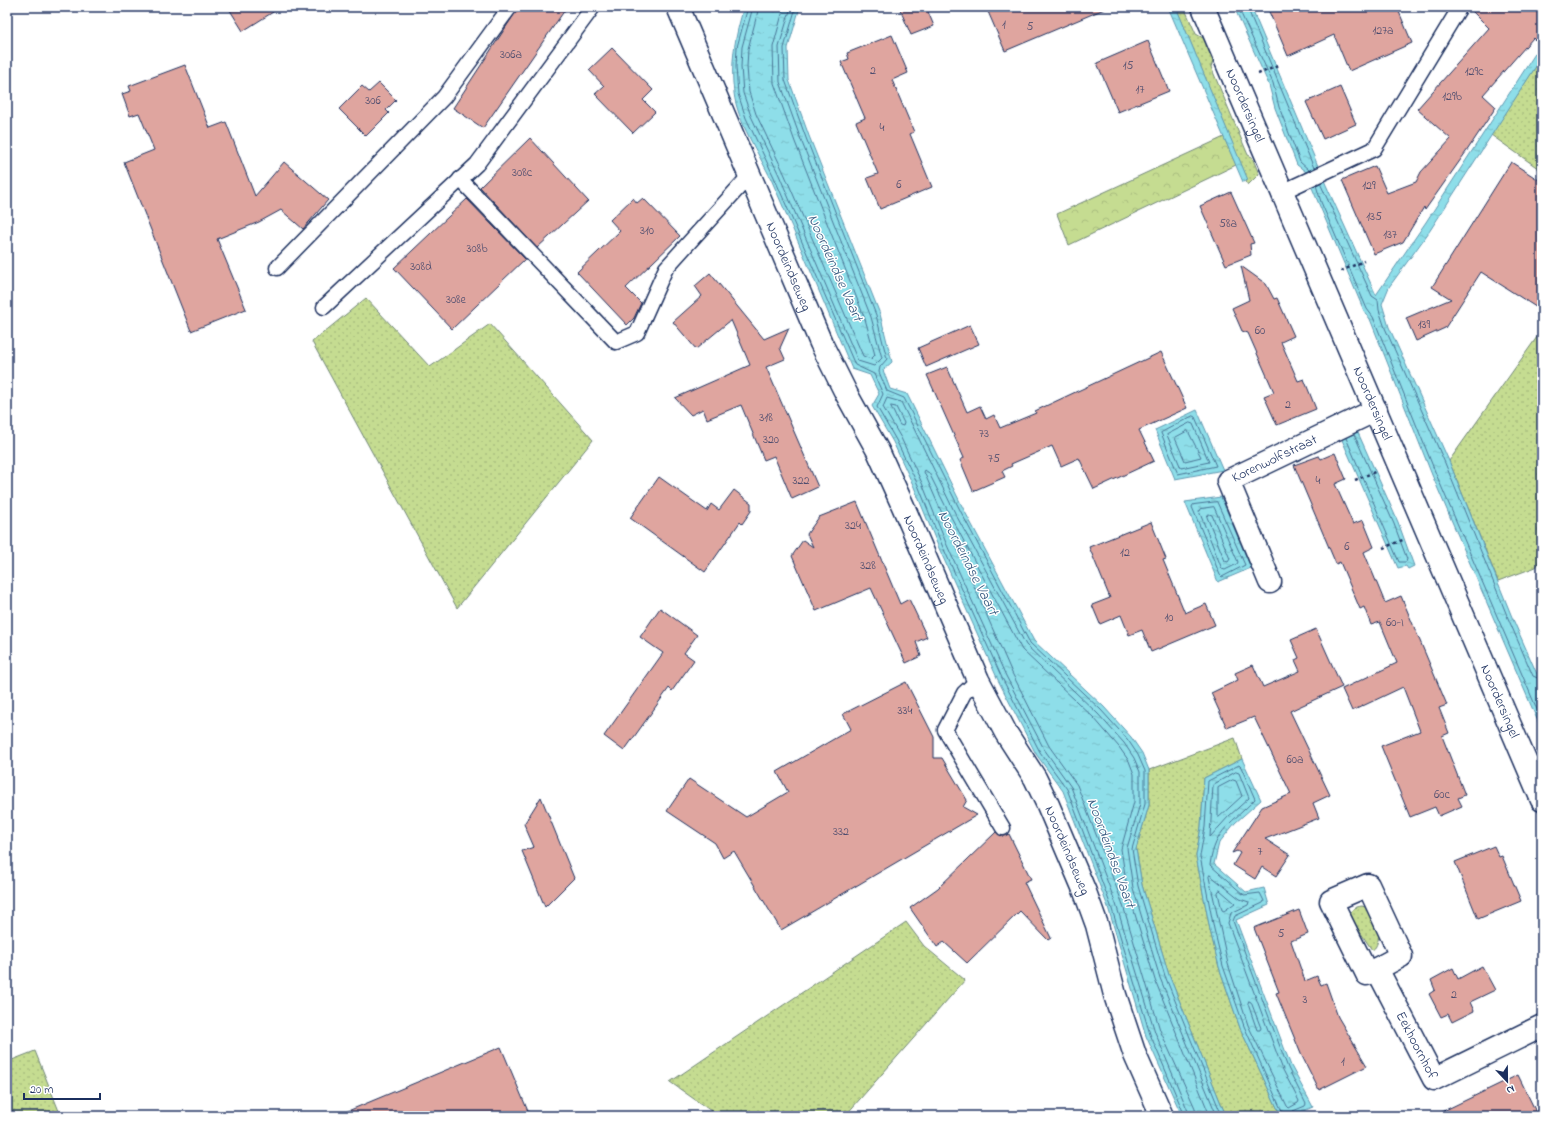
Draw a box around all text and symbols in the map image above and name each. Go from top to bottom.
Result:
house number: 1 [1002,16,1006,34]
house number: 5 [1027,18,1034,36]
house number: 127a [1372,22,1394,40]
house number: 306a [500,46,522,64]
house number: 15 [1123,57,1133,75]
house number: 2 [870,62,876,80]
house number: 129c [1465,63,1484,81]
street label: Noordersingel [1220,65,1270,146]
house number: 17 [1136,81,1144,99]
house number: 129b [1442,88,1463,106]
house number: 306 [365,92,381,110]
house number: 4 [880,119,885,137]
house number: 308c [512,164,533,182]
house number: 6 [896,176,902,194]
house number: 129 [1362,177,1376,195]
house number: 135 [1366,208,1382,226]
water label: Noordeindse Vaart [802,211,869,327]
house number: 58a [1219,215,1237,233]
street label: Noordeindseweg [760,219,817,315]
house number: 310 [640,222,654,240]
house number: 137 [1383,226,1397,244]
house number: 308b [467,240,488,258]
house number: 308d [410,258,432,276]
house number: 308e [446,291,467,309]
house number: 139 [1418,316,1431,334]
house number: 60 [1255,322,1265,340]
street label: Noordersingel [1347,363,1397,443]
house number: 2 [1285,396,1291,414]
house number: 318 [759,409,773,427]
house number: 73 [979,425,989,443]
street label: Korenwolfstraat [1228,429,1321,488]
house number: 320 [763,431,779,449]
house number: 75 [988,450,1000,468]
house number: 322 [793,472,809,490]
house number: 4 [1316,472,1321,490]
water label: Noordeindse Vaart [932,507,1005,621]
street label: Noordeindseweg [898,512,955,608]
house number: 324 [845,517,861,535]
house number: 6 [1344,538,1350,556]
house number: 12 [1120,544,1130,562]
house number: 328 [860,557,876,575]
house number: 10 [1164,609,1174,627]
house number: 60-I [1386,614,1404,632]
street label: Noordersingel [1475,661,1525,741]
house number: 334 [898,702,912,720]
house number: 60a [1287,751,1303,769]
house number: 60c [1434,786,1451,804]
water label: Noordeindse Vaart [1081,795,1142,913]
street label: Noordeindseweg [1039,803,1096,899]
house number: 332 [833,823,849,841]
house number: 7 [1258,843,1263,861]
house number: 5 [1278,925,1285,943]
house number: 2 [1451,986,1457,1004]
house number: 3 [1303,991,1308,1009]
street label: Eekhoornhof [1390,1008,1443,1083]
house number: 1 [1341,1053,1345,1071]
north arrow [1487,1061,1527,1101]
scale bar [24,1075,100,1101]
text: 20 m [30,1081,53,1099]
text: N [1504,1081,1517,1098]

